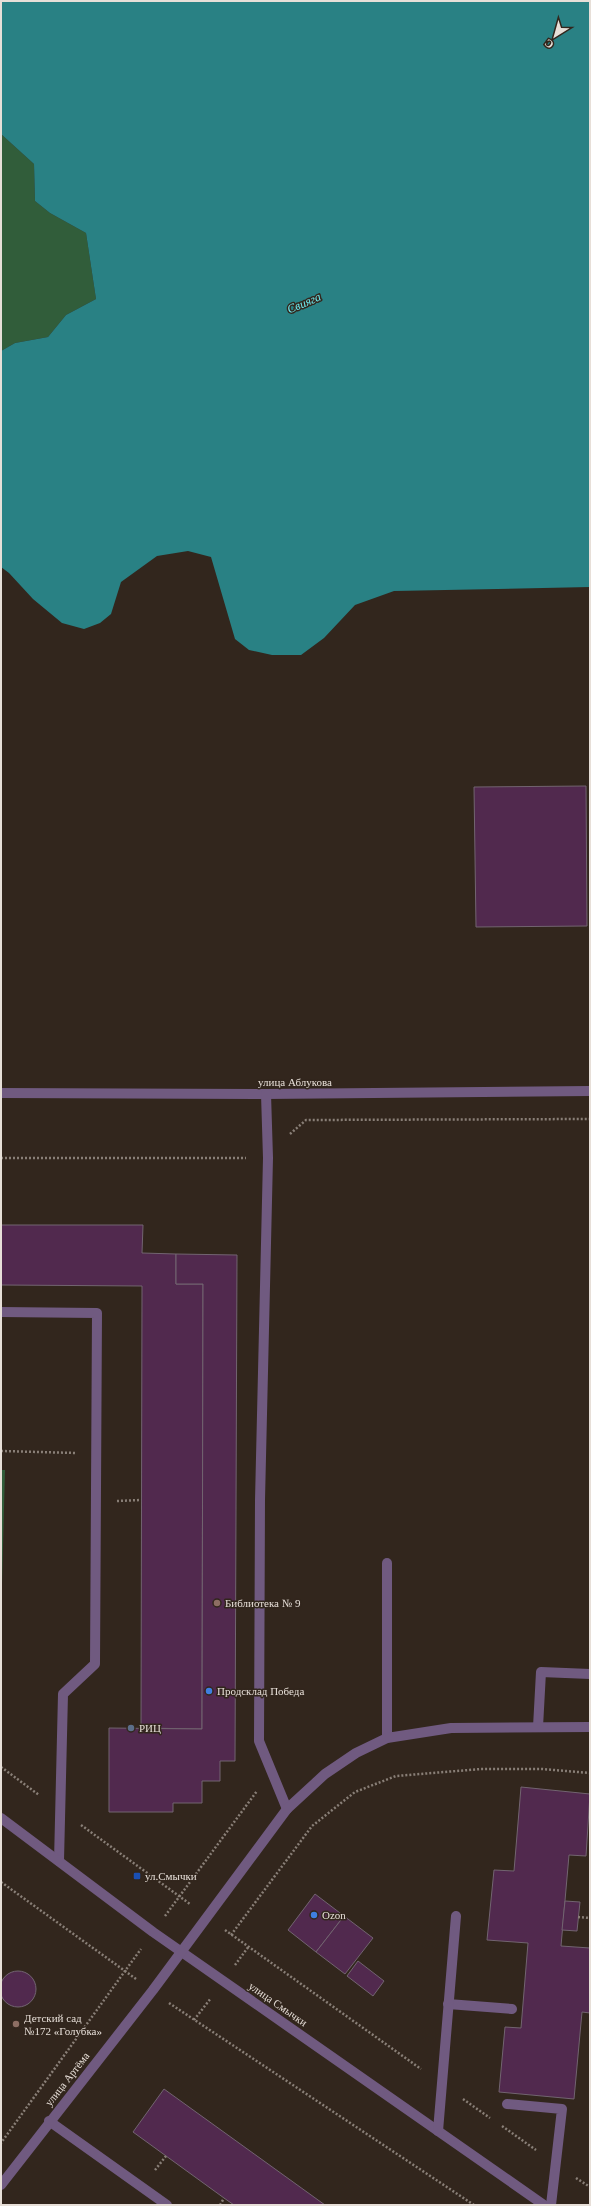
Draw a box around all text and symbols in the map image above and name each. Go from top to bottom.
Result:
north arrow [535,16,575,56]
text: С [542,37,556,51]
water label: Свияга [285,290,323,316]
street label: улица Аблукова [258,1076,332,1088]
place label: Библиотека № 9 [225,1597,301,1609]
marker: Библиотека № 9 [212,1598,222,1608]
place label: Продсклад Победа [217,1685,304,1697]
marker: Продсклад Победа [204,1686,214,1696]
place label: РИЦ [139,1722,161,1734]
marker: РИЦ [126,1723,136,1733]
place label: ул.Смычки [145,1870,197,1882]
marker: ул.Смычки [132,1871,142,1881]
place label: Ozon [322,1909,346,1921]
marker: Ozon [309,1910,319,1920]
street label: улица Смычки [247,1979,310,2029]
place label: Детский сад №172 «Голубка» [24,2012,102,2037]
marker: Детский сад №172 «Голубка» [11,2019,21,2029]
street label: улица Артёма [42,2050,92,2108]

